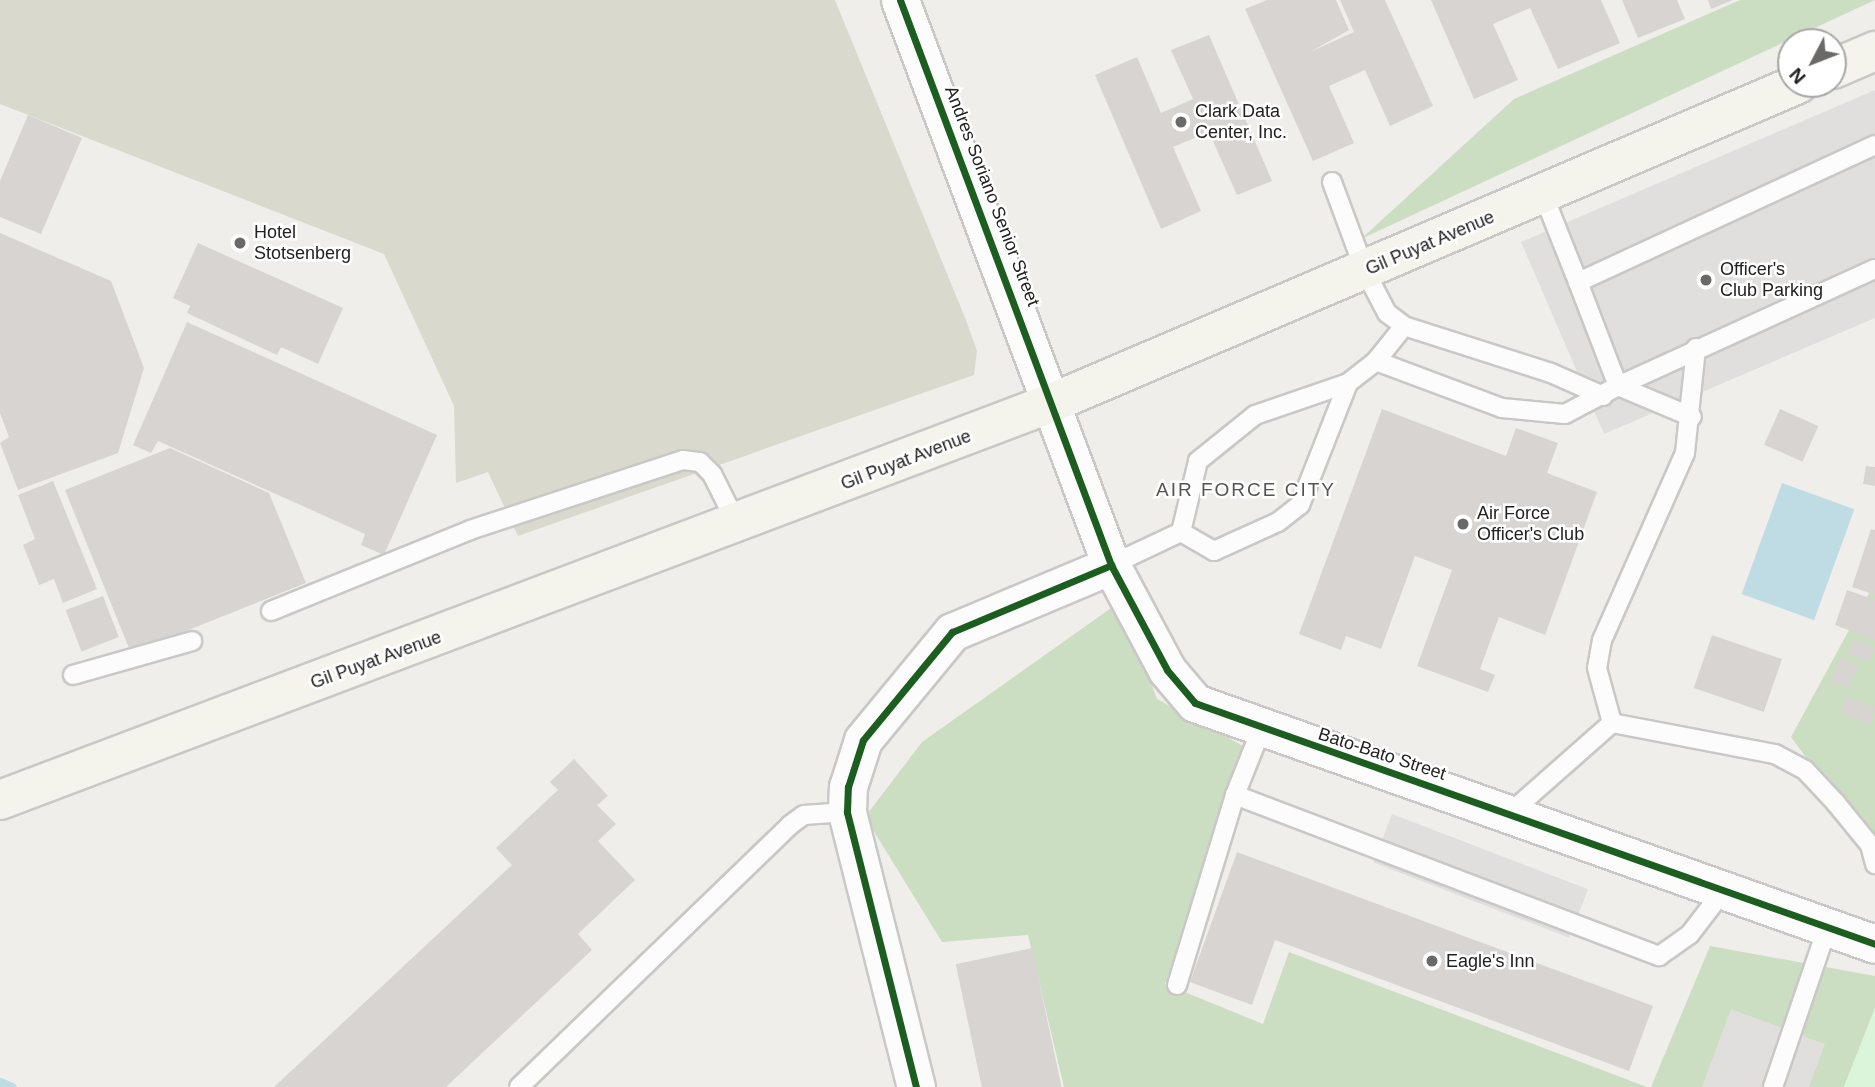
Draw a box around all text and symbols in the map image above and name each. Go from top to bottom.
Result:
north arrow [1777,28,1847,98]
text: N [1785,64,1810,88]
street label: Andres Soriano Senior Street [940,83,1044,309]
place label: Clark Data Center, Inc. [1195,101,1287,144]
marker: Clark Data Center, Inc. [1173,114,1189,130]
street label: Gil Puyat Avenue [1362,206,1498,280]
place label: Hotel Stotsenberg [254,222,351,264]
marker: Hotel Stotsenberg [232,235,248,251]
place label: Officer's Club Parking [1720,259,1823,302]
marker: Officer's Club Parking [1698,272,1714,288]
street label: Gil Puyat Avenue [837,425,975,495]
district label: AIR FORCE CITY [1158,479,1334,501]
place label: Air Force Officer's Club [1477,503,1584,546]
marker: Air Force Officer's Club [1455,516,1471,532]
street label: Gil Puyat Avenue [307,626,445,694]
street label: Bato-Bato Street [1315,723,1449,785]
place label: Eagle's Inn [1446,950,1534,972]
marker: Eagle's Inn [1424,953,1440,969]

